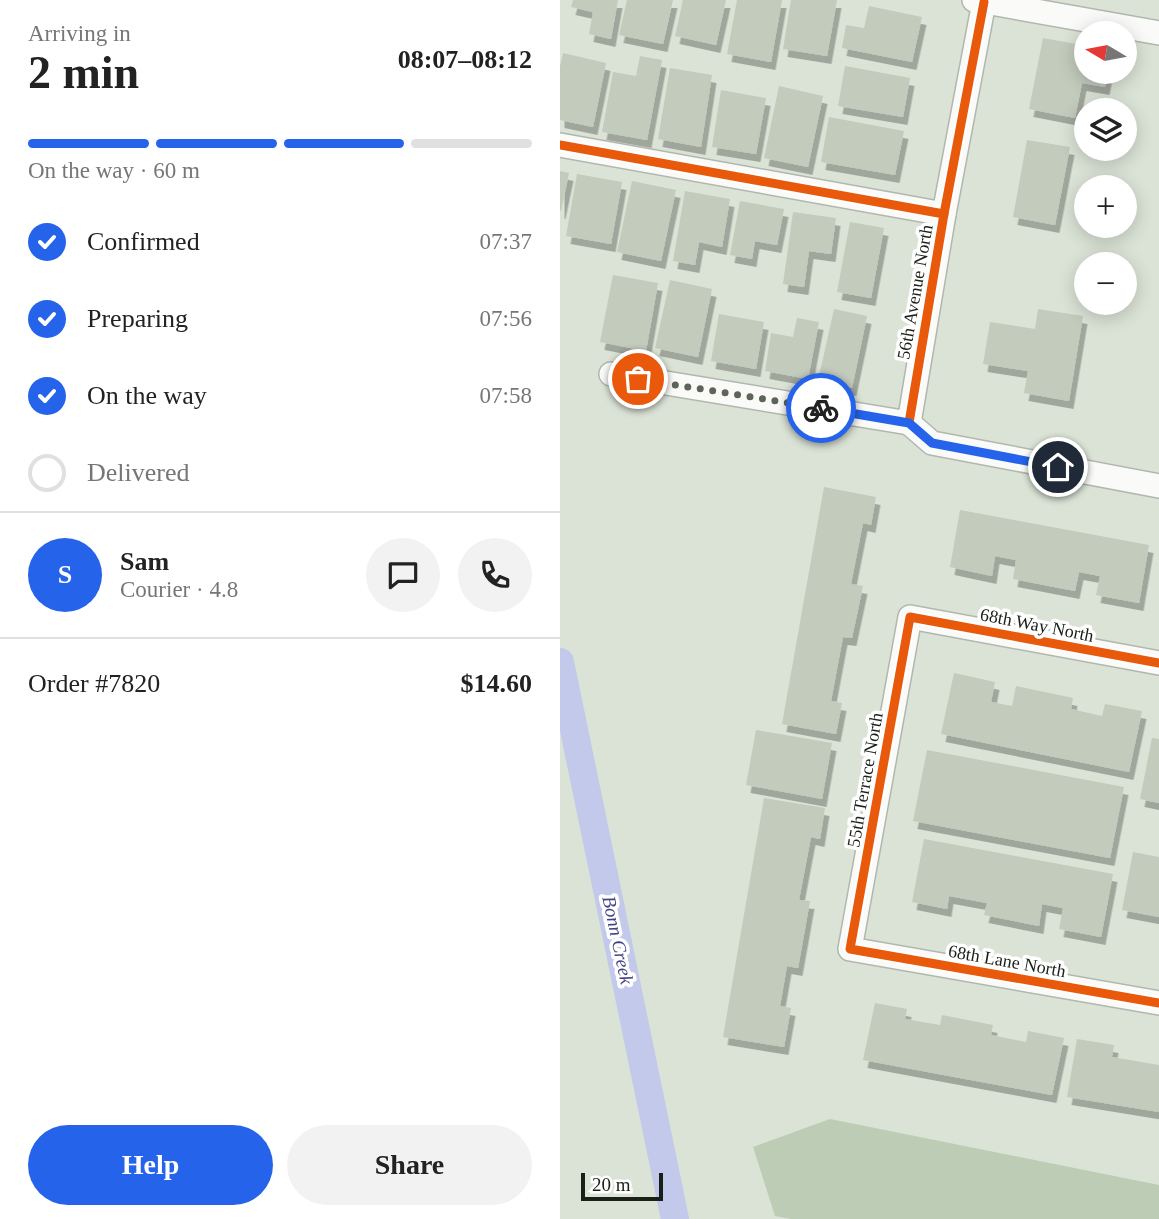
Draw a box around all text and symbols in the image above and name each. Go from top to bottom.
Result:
text: Arriving in [28,21,131,46]
north arrow [1074,21,1138,84]
map controls [1074,21,1137,315]
text: 08:07–08:12 [398,45,532,74]
text: 2 min [28,47,139,98]
button: layers [1074,98,1137,161]
text: On the way · 60 m [28,158,200,183]
button: + [1074,175,1137,238]
icon: check [28,223,66,261]
street label: 56th Avenue North [893,223,937,361]
text: Confirmed [87,227,200,256]
text: 07:37 [480,229,532,254]
button: − [1074,252,1137,315]
icon: check [28,300,66,338]
text: Preparing [87,304,188,333]
text: 07:56 [480,306,532,331]
pin [608,349,668,409]
icon: bag [619,360,657,398]
courier [786,373,856,443]
icon: check [28,377,66,415]
text: On the way [87,381,207,410]
text: 07:58 [480,383,532,408]
icon: bike [802,389,840,427]
pin [1028,437,1088,497]
icon: home [1039,448,1077,486]
text: Delivered [87,458,190,487]
button: chat [366,538,440,612]
button: phone [458,538,532,612]
text: Sam [120,547,169,576]
text: S [58,560,72,589]
text: Courier · 4.8 [120,577,238,602]
street label: 68th Way North [979,604,1095,646]
text: Order #7820 [28,669,160,698]
text: $14.60 [461,669,532,698]
street label: 55th Terrace North [843,711,887,849]
water label: Bonn Creek [598,894,638,987]
street label: 68th Lane North [947,941,1067,981]
button: Help [28,1125,273,1205]
button: Share [287,1125,532,1205]
scale bar [581,1170,663,1202]
text: 20 m [592,1174,631,1195]

